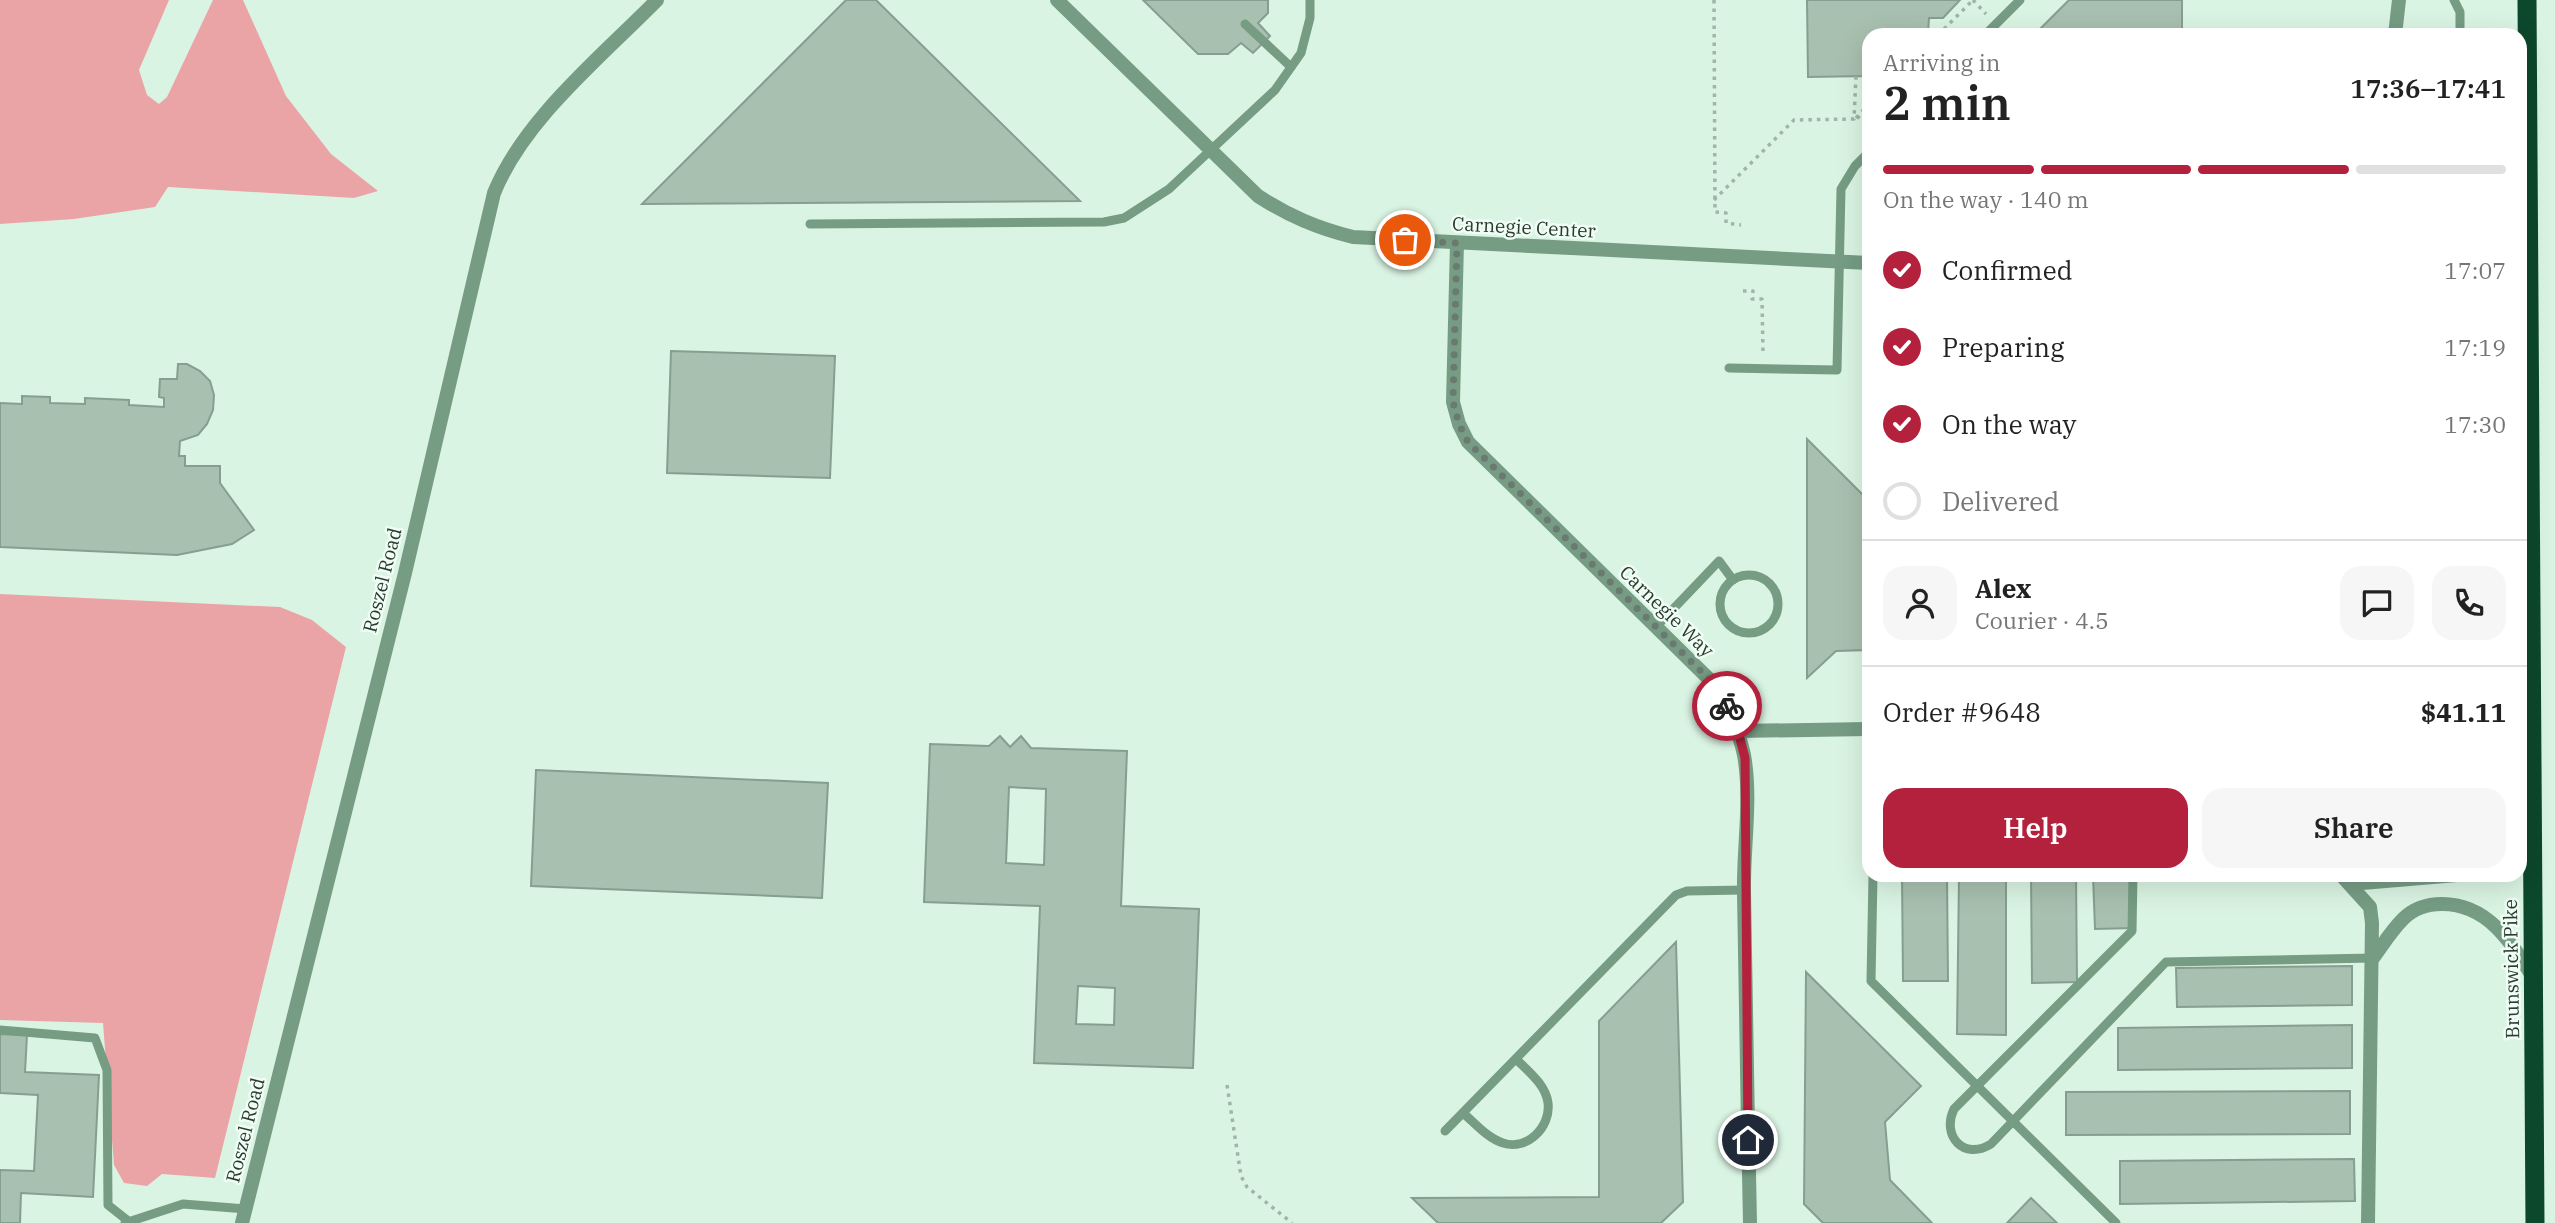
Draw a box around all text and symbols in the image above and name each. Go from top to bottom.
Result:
text: Arriving in [1883,47,2000,77]
text: 17:36–17:41 [2350,71,2506,105]
text: 2 min [1883,73,2011,133]
text: On the way · 140 m [1883,184,2089,214]
pin [1375,210,1435,270]
street label: Carnegie Center [1451,211,1597,243]
icon: bag [1386,221,1424,259]
icon: check [1883,251,1921,289]
text: Confirmed [1942,253,2073,287]
text: 17:07 [2444,255,2506,285]
icon: check [1883,328,1921,366]
text: Preparing [1942,330,2064,364]
text: 17:19 [2444,332,2506,362]
icon: check [1883,405,1921,443]
text: On the way [1942,407,2076,441]
text: 17:30 [2444,409,2506,439]
text: Delivered [1942,484,2059,518]
street label: Roszel Road [357,525,407,635]
street label: Carnegie Way [1615,560,1720,663]
button: person [1883,566,1957,640]
button: chat [2340,566,2414,640]
button: phone [2432,566,2506,640]
text: Alex [1975,571,2031,605]
text: Courier · 4.5 [1975,605,2109,635]
courier [1692,671,1762,741]
icon: bike [1708,687,1746,725]
text: Order #9648 [1883,695,2041,729]
text: $41.11 [2421,695,2506,729]
button: Help [1883,788,2188,868]
button: Share [2202,788,2506,868]
street label: Brunswick Pike [2498,899,2524,1039]
street label: Roszel Road [220,1075,270,1185]
pin [1718,1110,1778,1170]
icon: home [1729,1121,1767,1159]

